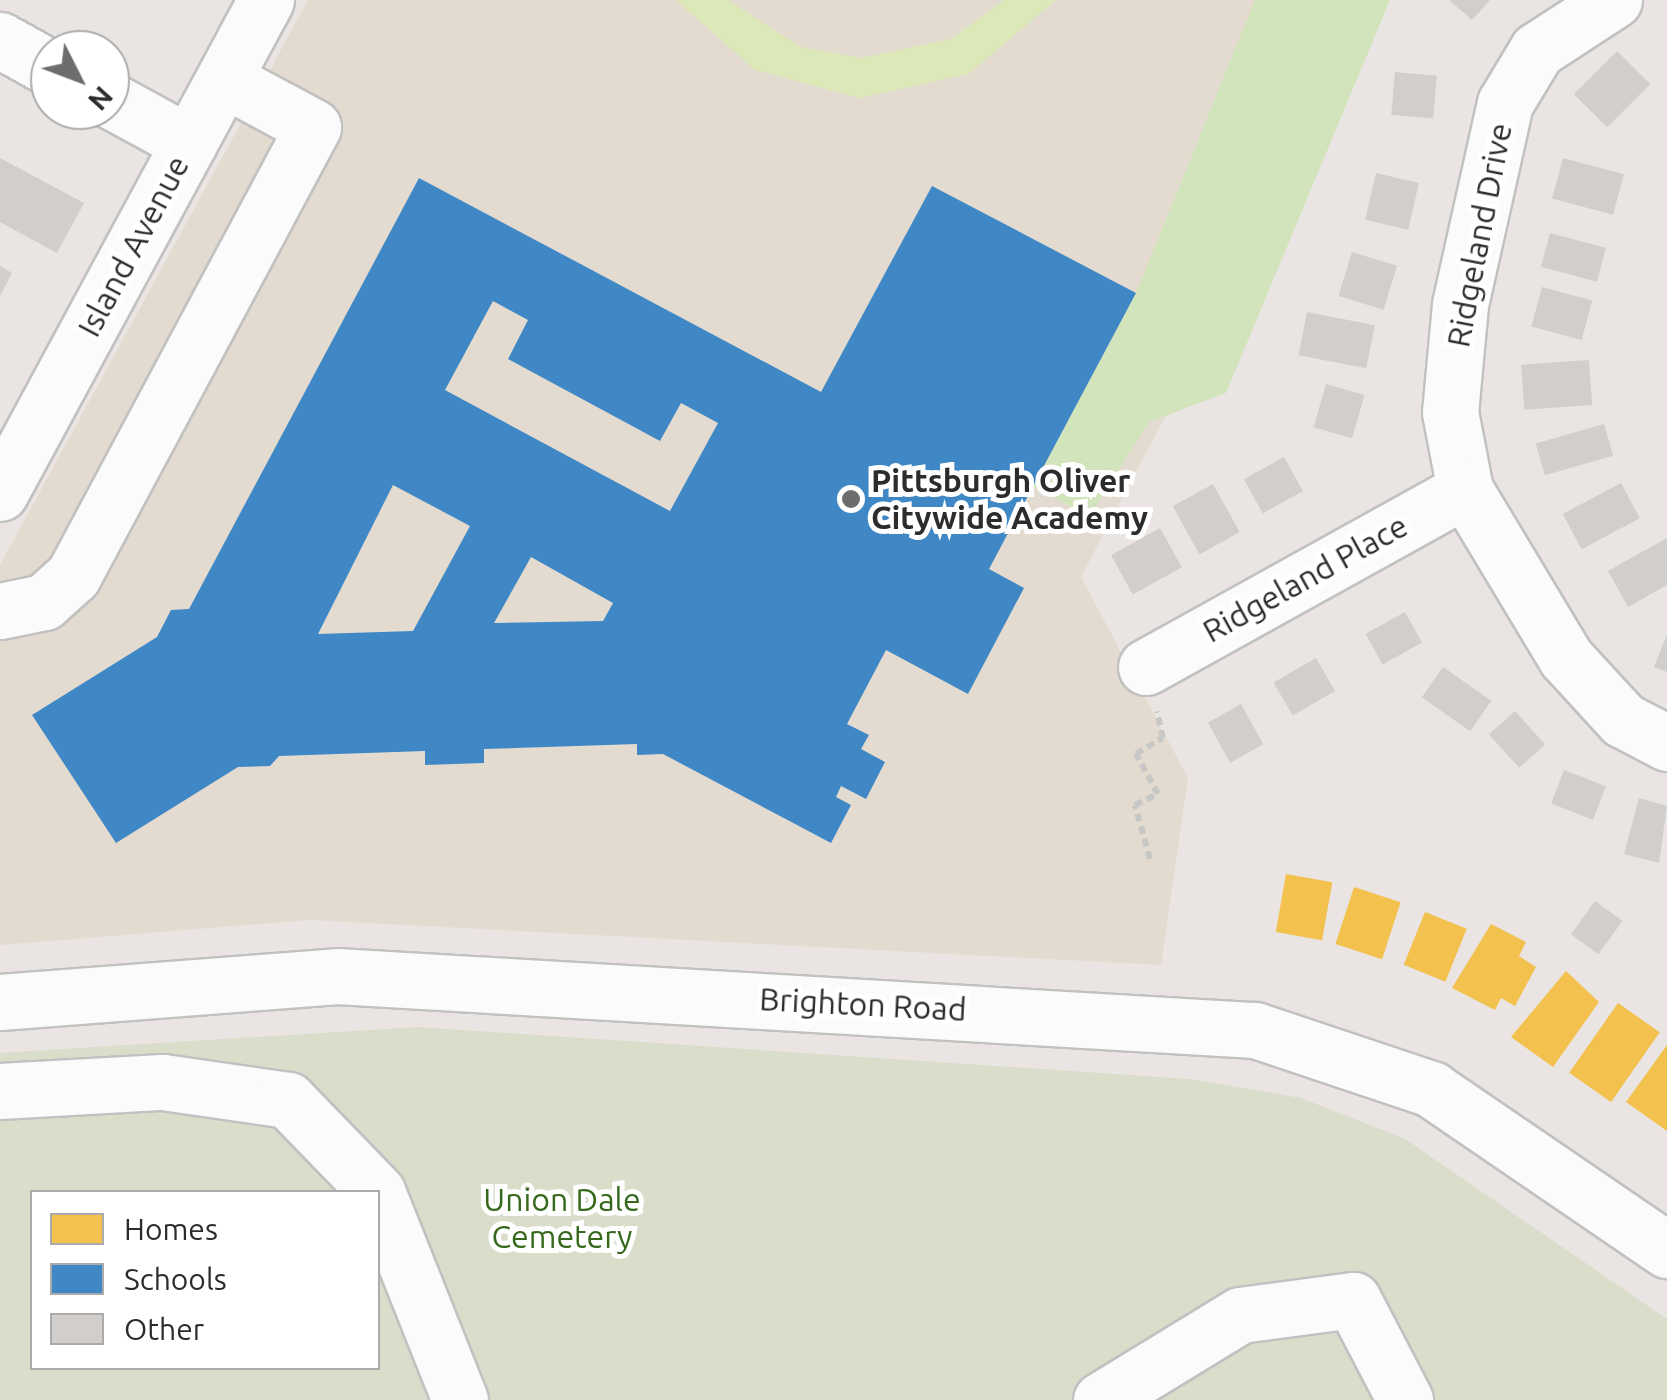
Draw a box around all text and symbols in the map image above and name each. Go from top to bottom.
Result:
north arrow [30,30,130,130]
text: N [83,81,120,117]
street label: Ridgeland Drive [1438,120,1520,350]
street label: Island Avenue [69,149,197,343]
place label: Pittsburgh Oliver Citywide Academy [871,462,1148,537]
marker: Pittsburgh Oliver Citywide Academy [840,488,862,510]
street label: Ridgeland Place [1196,506,1414,650]
street label: Brighton Road [758,979,968,1029]
park label: Union Dale Cemetery [483,1181,641,1256]
legend [30,1190,380,1370]
text: Homes [124,1212,218,1246]
text: Schools [124,1262,227,1296]
text: Other [124,1312,204,1346]

